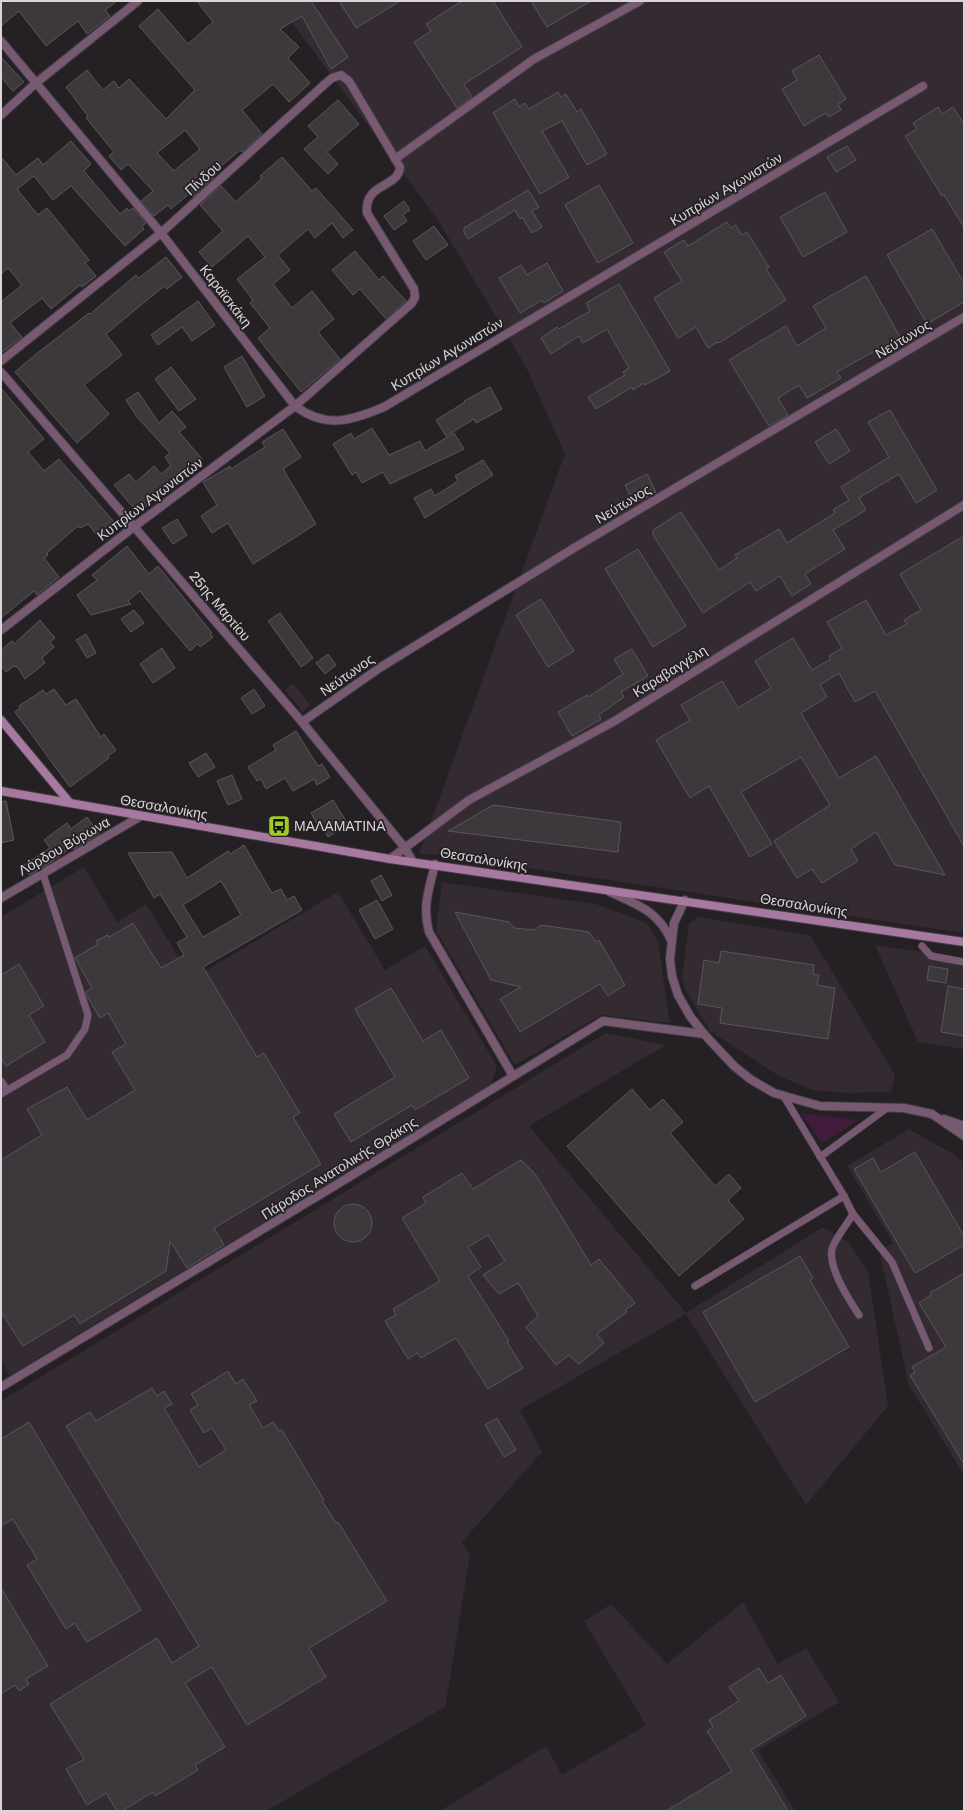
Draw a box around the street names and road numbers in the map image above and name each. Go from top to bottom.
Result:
street label: Κυπρίων Αγωνιστών [667,149,786,230]
street label: Πίνδου [181,158,225,199]
street label: Καραϊσκάκη [196,262,255,331]
street label: Κυπρίων Αγωνιστών [388,314,507,395]
street label: Νεύτωνος [872,316,934,363]
street label: Κυπρίων Αγωνιστών [94,454,207,545]
street label: Νεύτωνος [592,481,654,528]
street label: 25ης Μαρτίου [185,568,254,645]
street label: Καραβαγγέλη [630,642,711,701]
street label: Νεύτωνος [317,651,378,700]
street label: Θεσσαλονίκης [119,791,209,824]
street label: Λόρδου Βύρωνα [16,813,113,879]
street label: Θεσσαλονίκης [439,844,529,875]
street label: Θεσσαλονίκης [759,890,849,921]
street label: Πάροδος Ανατολικής Θράκης [258,1113,420,1223]

